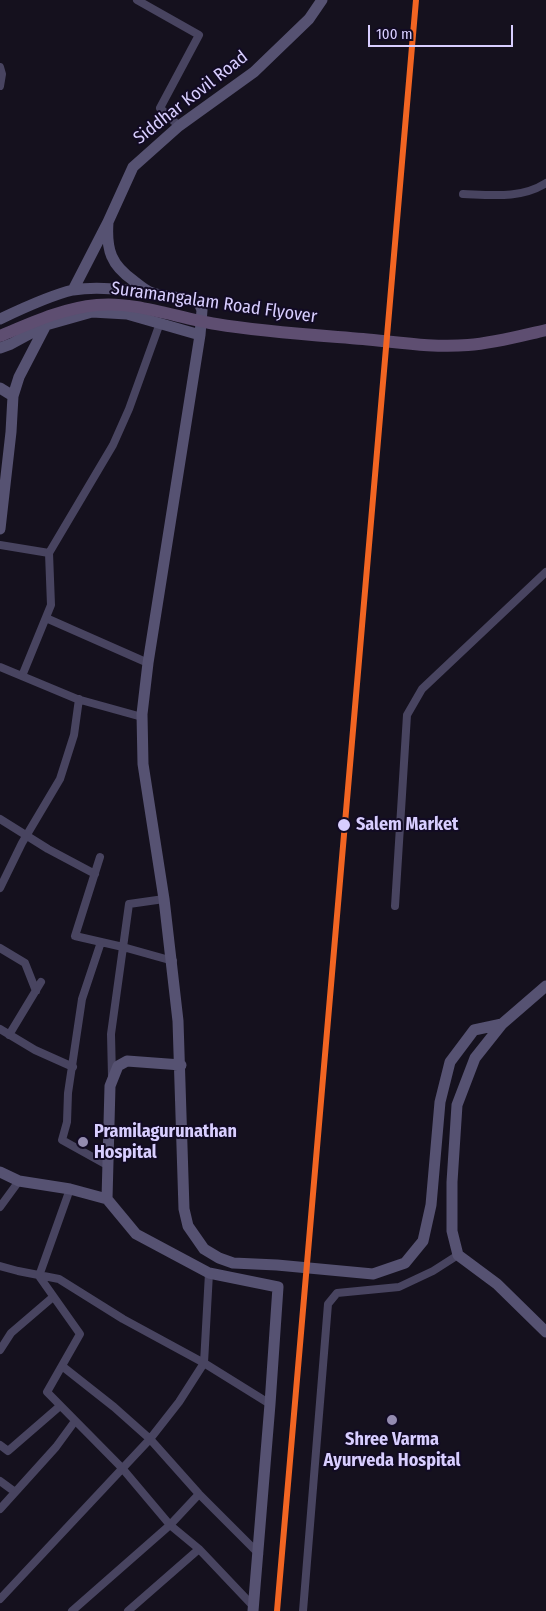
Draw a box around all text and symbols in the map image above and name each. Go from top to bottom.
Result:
scale bar [371,15,516,47]
text: 100 m [376,25,413,43]
street label: Siddhar Kovil Road [130,47,252,149]
street label: Suramangalam Road Flyover [110,278,318,328]
place label: Salem Market [356,814,458,836]
marker: Salem Market [336,817,352,833]
place label: Pramilagurunathan Hospital [94,1121,237,1164]
marker: Pramilagurunathan Hospital [76,1135,90,1149]
marker: Shree Varma Ayurveda Hospital [385,1413,399,1427]
place label: Shree Varma Ayurveda Hospital [324,1429,460,1472]

